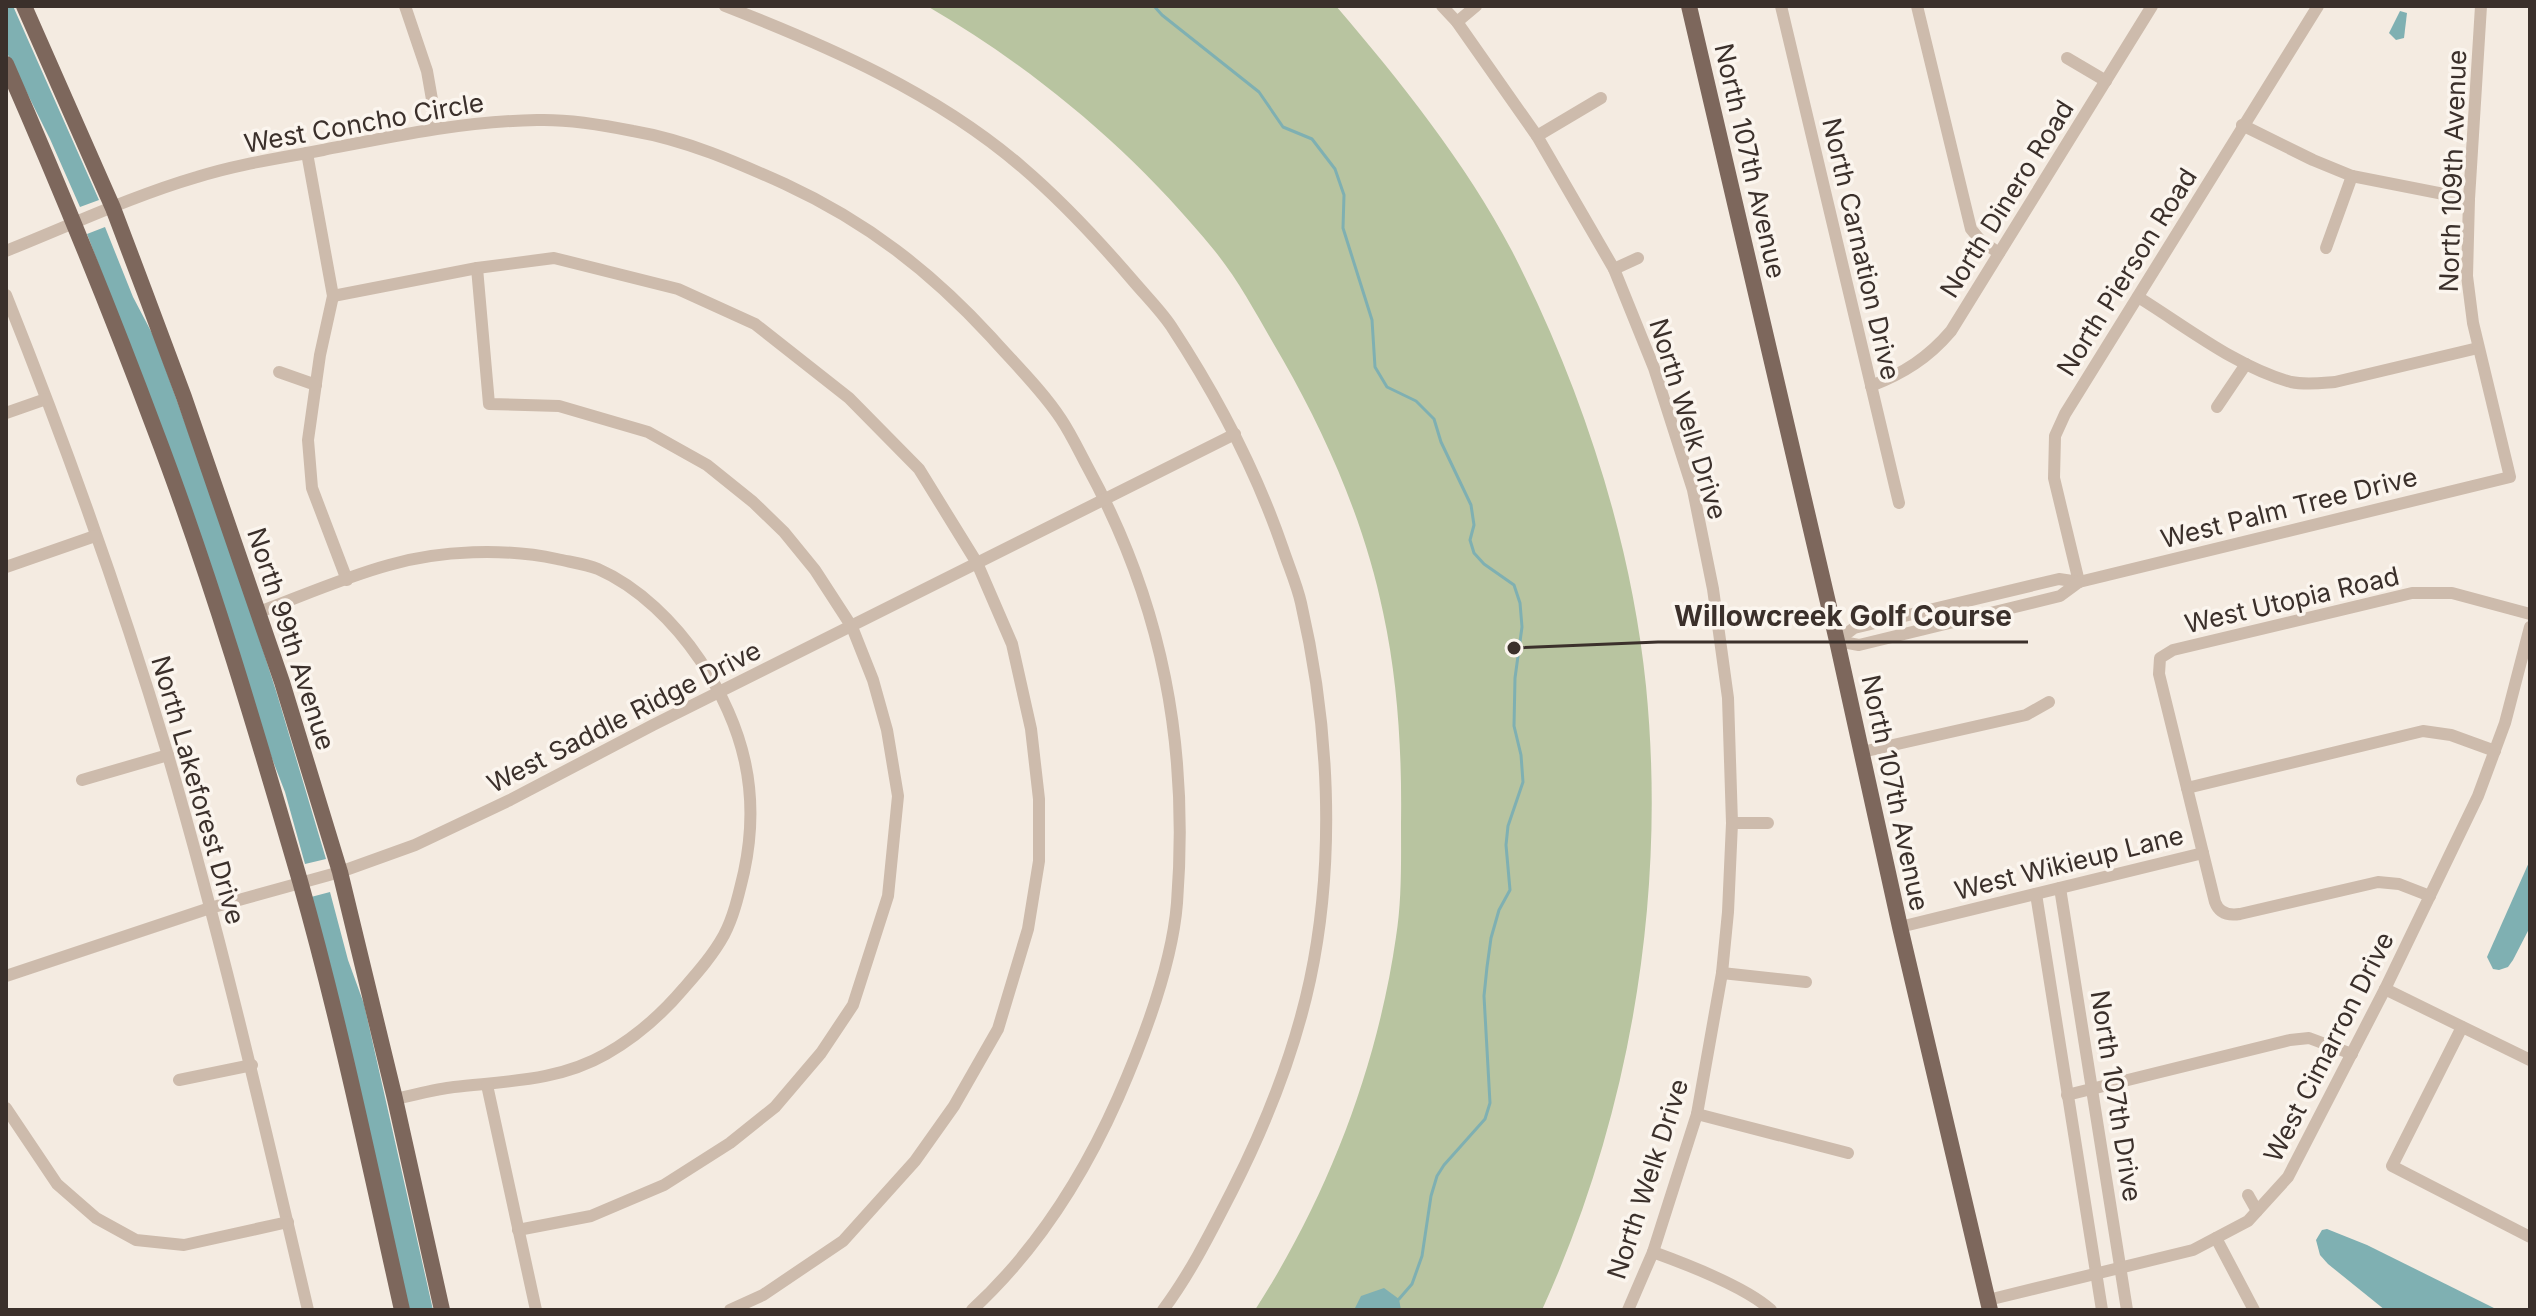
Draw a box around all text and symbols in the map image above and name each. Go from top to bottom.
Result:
street label: North 107th Avenue [1708,40,1793,281]
street label: North 109th Avenue [2433,49,2472,293]
street label: West Concho Circle [242,86,486,159]
street label: North Dinero Road [1933,94,2080,303]
street label: North Carnation Drive [1816,115,1907,383]
street label: North Pierson Road [2050,162,2203,381]
street label: North Welk Drive [1643,315,1734,523]
street label: West Palm Tree Drive [2157,461,2420,554]
street label: North 99th Avenue [241,524,342,754]
street label: West Utopia Road [2182,560,2402,639]
callout: Willowcreek Golf Course [1658,590,2028,642]
text: Willowcreek Golf Course [1674,599,2012,633]
street label: West Saddle Ridge Drive [482,634,766,799]
street label: North Lakeforest Drive [145,652,252,928]
street label: North 107th Avenue [1855,672,1936,914]
street label: West Wikieup Lane [1951,819,2187,906]
street label: West Cimarron Drive [2257,927,2400,1167]
street label: North 107th Drive [2084,988,2148,1204]
street label: North Welk Drive [1601,1075,1694,1283]

